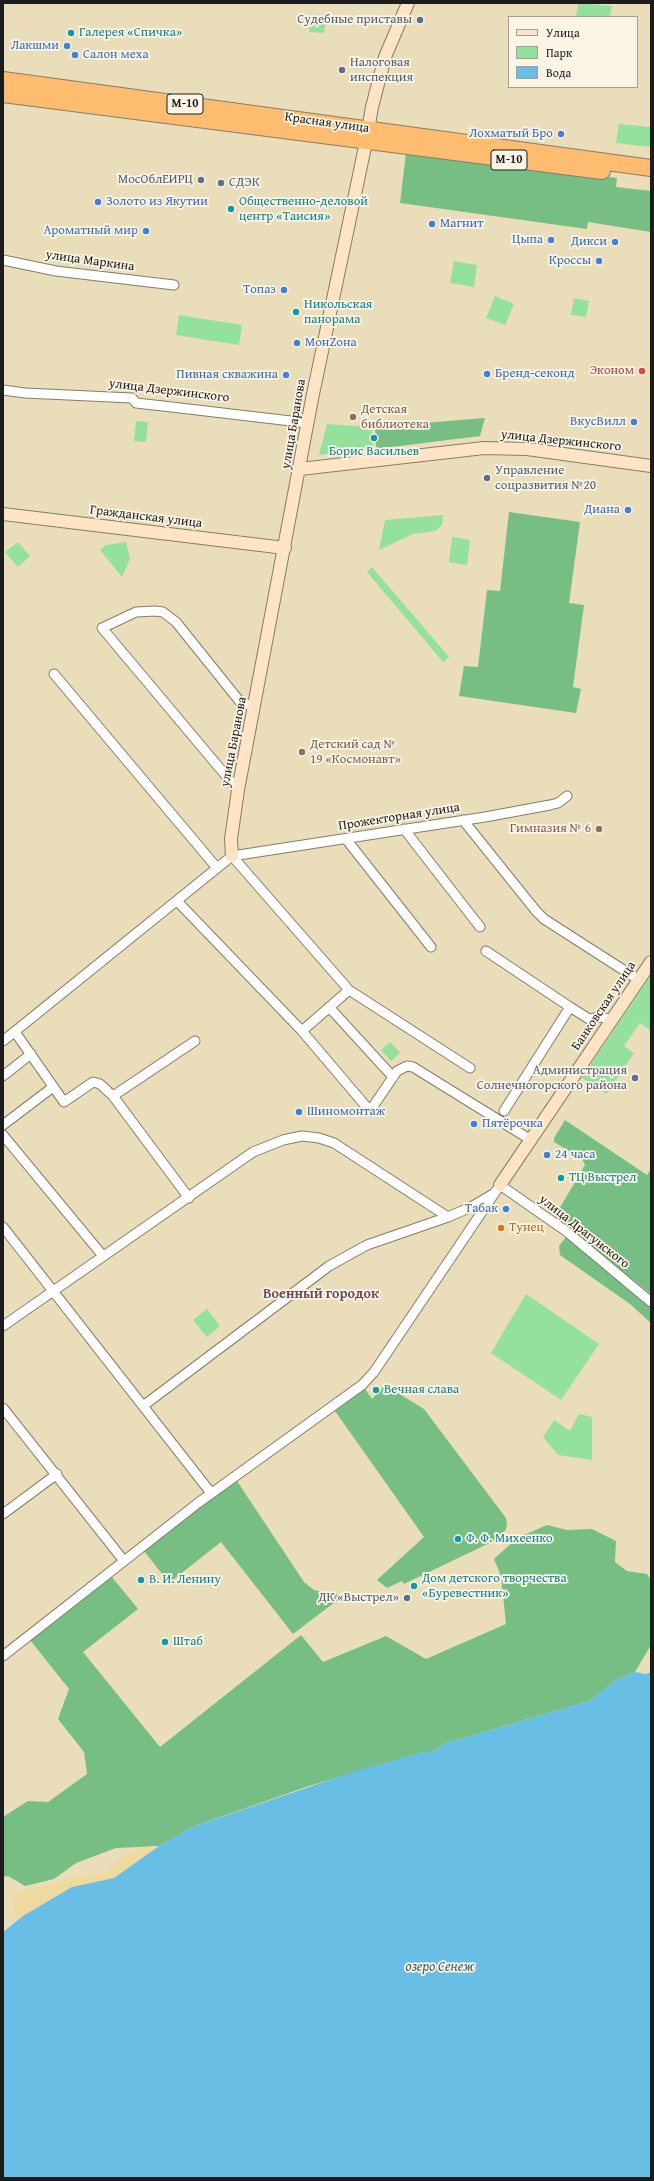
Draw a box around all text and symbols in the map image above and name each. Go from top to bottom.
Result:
place label: Судебные приставы [297,12,412,28]
marker: Судебные приставы [415,15,425,25]
legend [508,16,638,88]
text: Улица [546,24,580,41]
place label: Галерея «Спичка» [79,25,182,41]
marker: Галерея «Спичка» [66,28,76,38]
place label: Лакшми [11,38,59,54]
marker: Лакшми [62,41,72,51]
text: Парк [546,44,572,61]
place label: Салон меха [83,47,149,63]
marker: Салон меха [70,50,80,60]
place label: Налоговая инспекция [350,55,413,86]
text: Вода [546,64,571,81]
marker: Налоговая инспекция [337,65,347,75]
road number: М-10 [167,94,203,114]
street label: Красная улица [284,109,370,137]
place label: Лохматый Бро [469,126,553,142]
marker: Лохматый Бро [556,129,566,139]
road number: М-10 [491,150,527,170]
place label: МосОблЕИРЦ [118,172,193,188]
marker: МосОблЕИРЦ [196,175,206,185]
place label: СДЭК [229,175,260,191]
marker: СДЭК [216,178,226,188]
place label: Золото из Якутии [106,194,208,210]
place label: Общественно-деловой центр «Таисия» [239,194,368,225]
marker: Золото из Якутии [93,197,103,207]
marker: Общественно-деловой центр «Таисия» [226,204,236,214]
place label: Магнит [440,216,483,232]
marker: Магнит [427,219,437,229]
place label: Ароматный мир [43,223,138,239]
marker: Ароматный мир [141,226,151,236]
place label: Цыпа [512,232,543,248]
place label: Дикси [571,234,607,250]
marker: Цыпа [546,235,556,245]
marker: Дикси [610,237,620,247]
street label: улица Маркина [45,247,135,275]
place label: Кроссы [549,253,591,269]
marker: Кроссы [594,256,604,266]
place label: Топаз [243,282,276,298]
marker: Топаз [279,285,289,295]
place label: Никольская панорама [304,297,372,328]
marker: Никольская панорама [291,307,301,317]
place label: МонZона [305,335,357,351]
marker: МонZона [292,338,302,348]
place label: Эконом [590,363,634,379]
place label: Бренд-секонд [495,366,574,382]
marker: Эконом [637,366,647,376]
place label: Пивная скважина [176,367,278,383]
marker: Бренд-секонд [482,369,492,379]
marker: Пивная скважина [281,370,291,380]
street label: улица Дзержинского [108,376,230,406]
street label: улица Баранова [278,378,310,470]
place label: Детская библиотека [361,402,429,433]
marker: Детская библиотека [348,412,358,422]
place label: ВкусВилл [570,414,626,430]
marker: ВкусВилл [629,417,639,427]
street label: улица Дзержинского [500,427,622,455]
marker: Борис Васильев [369,433,379,443]
place label: Борис Васильев [329,444,419,460]
place label: Управление соцразвития №20 [495,463,596,494]
marker: Управление соцразвития №20 [482,473,492,483]
street label: Гражданская улица [89,502,203,532]
place label: Диана [584,502,620,518]
marker: Диана [623,505,633,515]
street label: улица Баранова [218,696,250,788]
place label: Детский сад № 19 «Космонавт» [310,737,401,768]
marker: Детский сад № 19 «Космонавт» [297,747,307,757]
street label: Прожекторная улица [337,800,461,834]
place label: Гимназия № 6 [510,821,591,837]
marker: Гимназия № 6 [594,824,604,834]
street label: Банковская улица [568,958,640,1054]
place label: Администрация Солнечногорского района [477,1063,627,1094]
marker: Администрация Солнечногорского района [630,1073,640,1083]
place label: Шиномонтаж [307,1104,385,1120]
marker: Шиномонтаж [294,1107,304,1117]
place label: Пятёрочка [482,1116,543,1132]
marker: Пятёрочка [469,1119,479,1129]
place label: 24 часа [555,1147,595,1163]
marker: 24 часа [542,1150,552,1160]
place label: ТЦ Выстрел [569,1170,636,1186]
marker: ТЦ Выстрел [556,1173,566,1183]
street label: улица Драгунского [536,1192,632,1272]
place label: Табак [465,1201,498,1217]
marker: Табак [501,1204,511,1214]
place label: Тунец [509,1220,544,1236]
marker: Тунец [496,1223,506,1233]
district label: Военный городок [263,1286,379,1302]
place label: Вечная слава [384,1382,459,1398]
marker: Вечная слава [371,1385,381,1395]
place label: Ф. Ф. Михеенко [466,1531,553,1547]
marker: Ф. Ф. Михеенко [453,1534,463,1544]
place label: Дом детского творчества «Буревестник» [422,1571,567,1602]
place label: В. И. Ленину [149,1572,221,1588]
marker: В. И. Ленину [136,1575,146,1585]
marker: Дом детского творчества «Буревестник» [409,1581,419,1591]
place label: ДК «Выстрел» [318,1590,399,1606]
marker: ДК «Выстрел» [402,1593,412,1603]
place label: Штаб [173,1634,203,1650]
marker: Штаб [160,1637,170,1647]
water label: озеро Сенеж [406,1959,474,1975]

